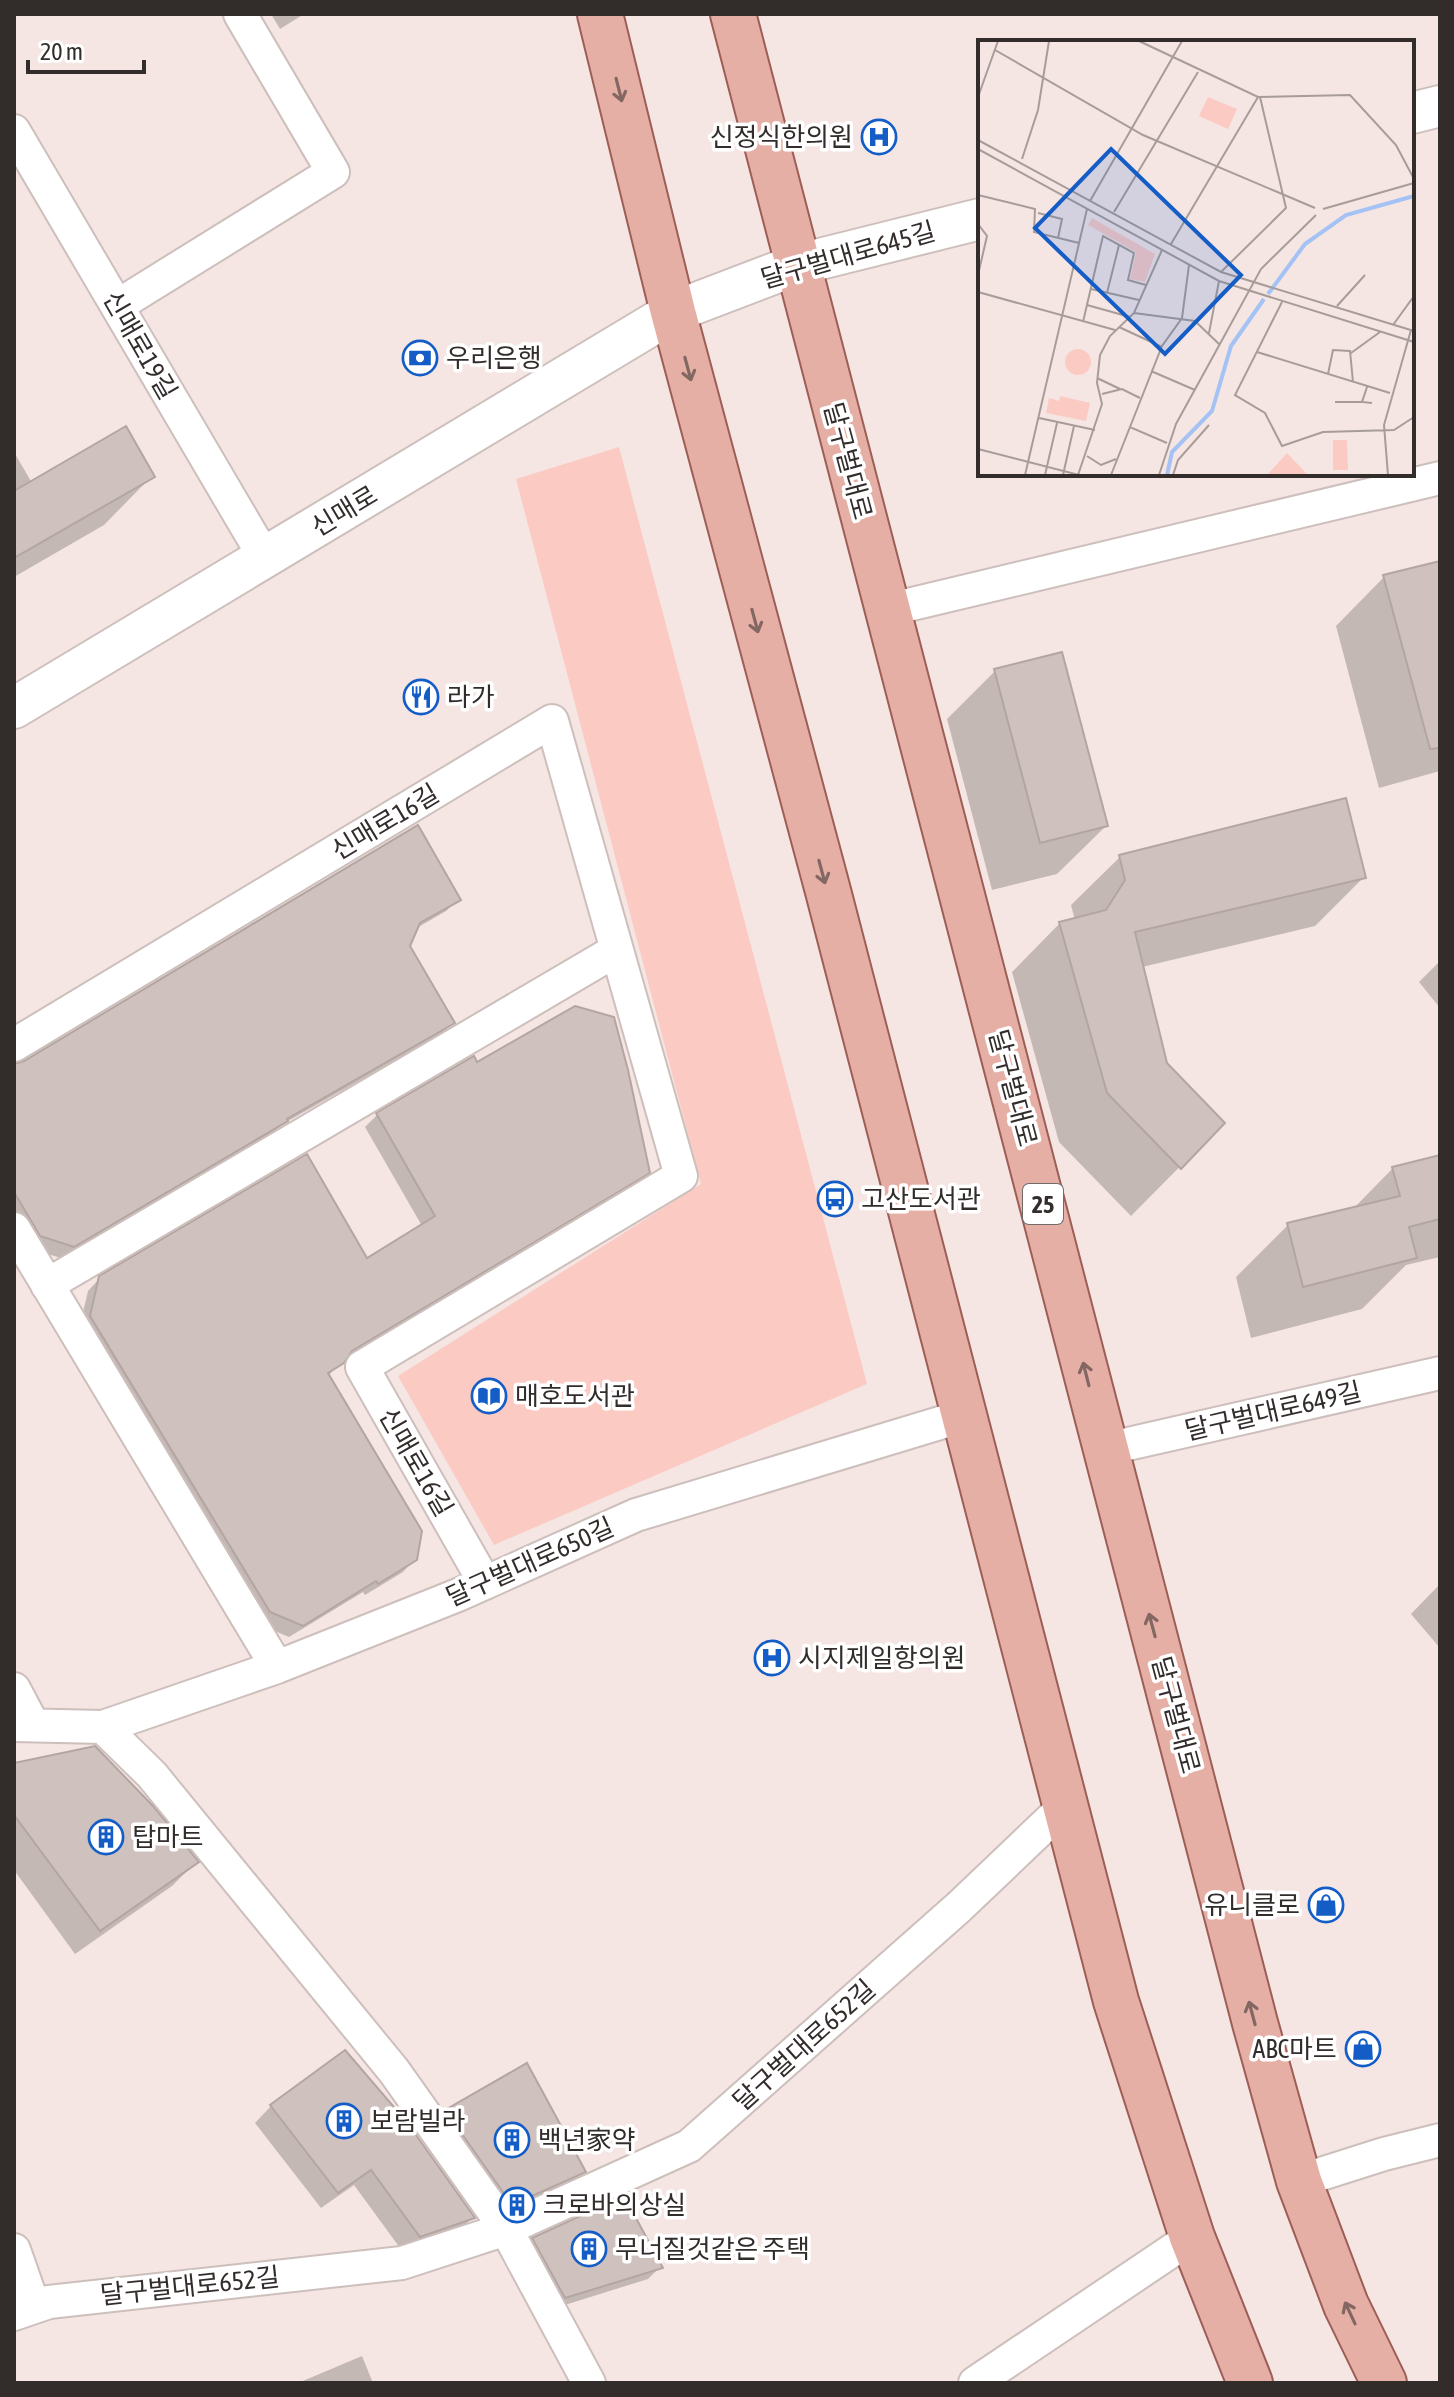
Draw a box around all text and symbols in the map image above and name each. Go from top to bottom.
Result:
scale bar [28,24,144,74]
text: 20 m [40,38,83,65]
inset map [978,40,1414,476]
one-way arrow [612,76,627,102]
hospital icon: 신정식한의원 [860,118,898,156]
place label: 신정식한의원 [709,122,853,152]
street label: 달구벌대로645길 [757,216,939,294]
street label: 신매로19길 [97,285,183,405]
bank icon: 우리은행 [401,339,439,377]
place label: 우리은행 [446,343,542,373]
one-way arrow [681,356,696,382]
street label: 달구벌대로 [818,399,878,523]
street label: 신매로 [306,480,382,542]
one-way arrow [749,607,764,633]
restaurant icon: 라가 [402,678,440,716]
place label: 라가 [447,682,495,712]
street label: 신매로16길 [326,778,444,866]
one-way arrow [816,858,831,884]
street label: 달구벌대로 [983,1026,1043,1150]
bus stop icon: 고산도서관 [816,1180,854,1218]
place label: 고산도서관 [861,1184,981,1214]
road number: 25 [1023,1184,1063,1224]
one-way arrow [1078,1361,1093,1387]
street label: 달구벌대로649길 [1182,1376,1364,1446]
library icon: 매호도서관 [470,1377,508,1415]
place label: 매호도서관 [515,1381,635,1411]
street label: 신매로16길 [373,1402,459,1522]
street label: 달구벌대로650길 [442,1512,618,1612]
one-way arrow [1144,1613,1159,1639]
hospital icon: 시지제일항의원 [753,1639,791,1677]
place label: 시지제일항의원 [798,1643,965,1673]
street label: 달구벌대로 [1146,1653,1206,1777]
building icon: 탑마트 [87,1818,125,1856]
place label: 탑마트 [132,1822,204,1852]
shop icon: 유니클로 [1307,1886,1345,1924]
place label: 유니클로 [1204,1890,1300,1920]
street label: 달구벌대로652길 [727,1974,881,2116]
one-way arrow [1244,2000,1259,2026]
shop icon: ABC마트 [1344,2030,1382,2068]
place label: ABC마트 [1252,2034,1337,2064]
building icon: 보람빌라 [325,2102,363,2140]
place label: 보람빌라 [370,2106,466,2136]
building icon: 백년家약 [493,2121,531,2159]
place label: 백년家약 [538,2125,636,2155]
building icon: 크로바의상실 [498,2186,536,2224]
place label: 크로바의상실 [543,2190,687,2220]
building icon: 무너질것같은 주택 [570,2230,608,2268]
place label: 무너질것같은 주택 [615,2234,810,2264]
street label: 달구벌대로652길 [99,2262,281,2310]
one-way arrow [1342,2301,1357,2325]

